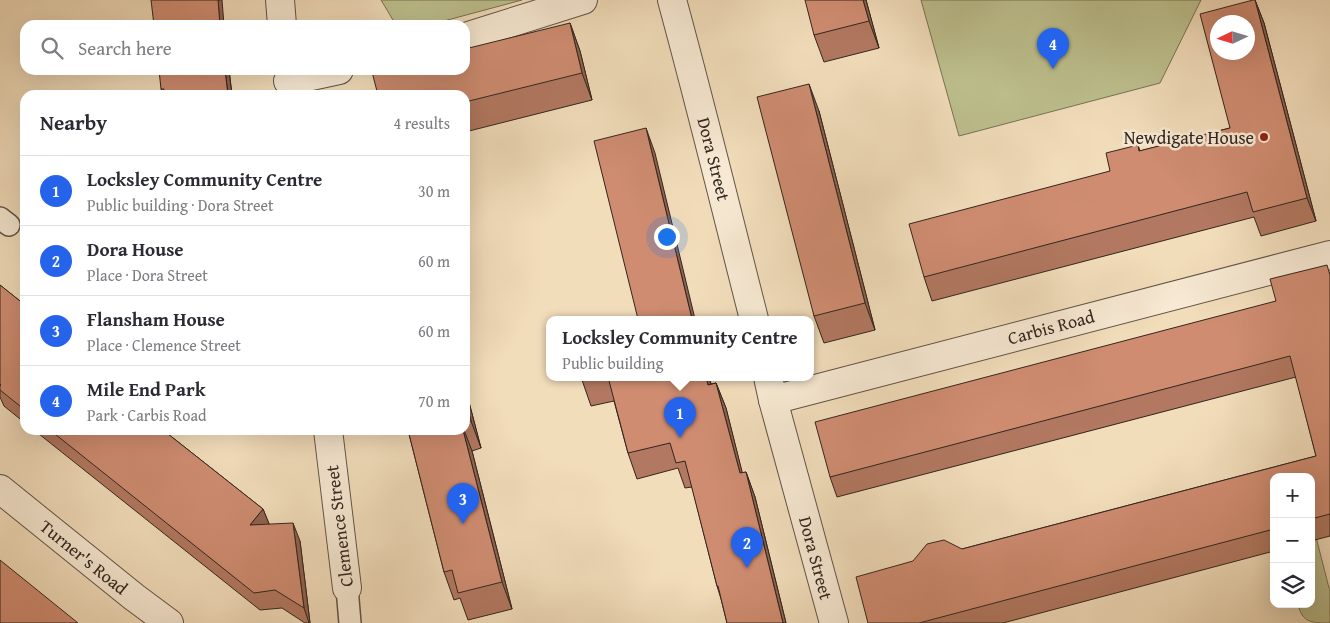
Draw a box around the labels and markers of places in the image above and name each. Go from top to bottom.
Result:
pin: 4 [1037,28,1069,69]
place label: Newdigate House [1124,124,1254,151]
marker: Newdigate House [1258,131,1270,143]
pin: 1 [664,397,696,438]
pin: 3 [447,483,479,524]
pin: 2 [731,527,763,568]

